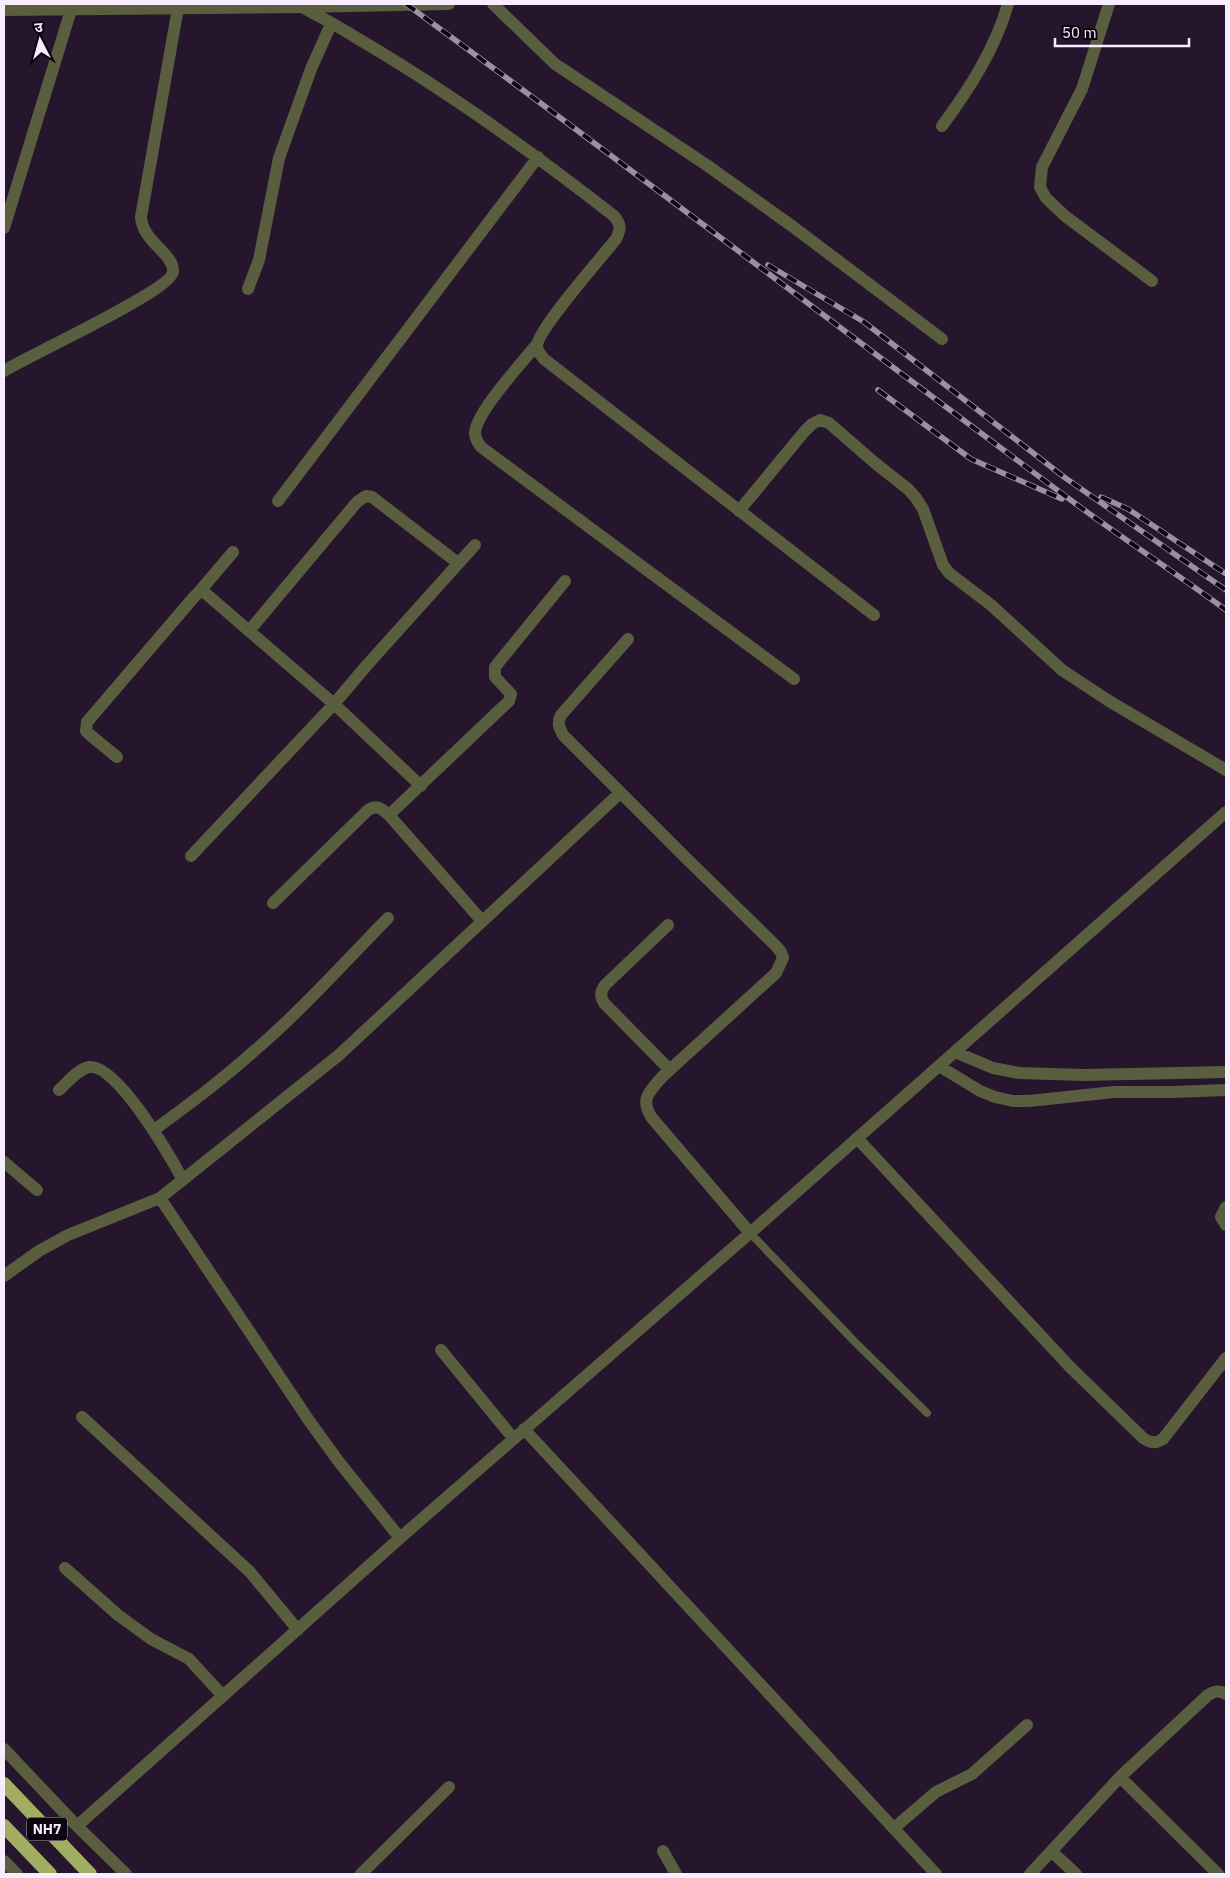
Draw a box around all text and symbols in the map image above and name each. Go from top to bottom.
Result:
north arrow [15,15,65,65]
scale bar [1055,15,1189,47]
text: उ [34,18,44,36]
text: 50 m [1062,23,1097,42]
road number: NH7 [27,1818,67,1840]

